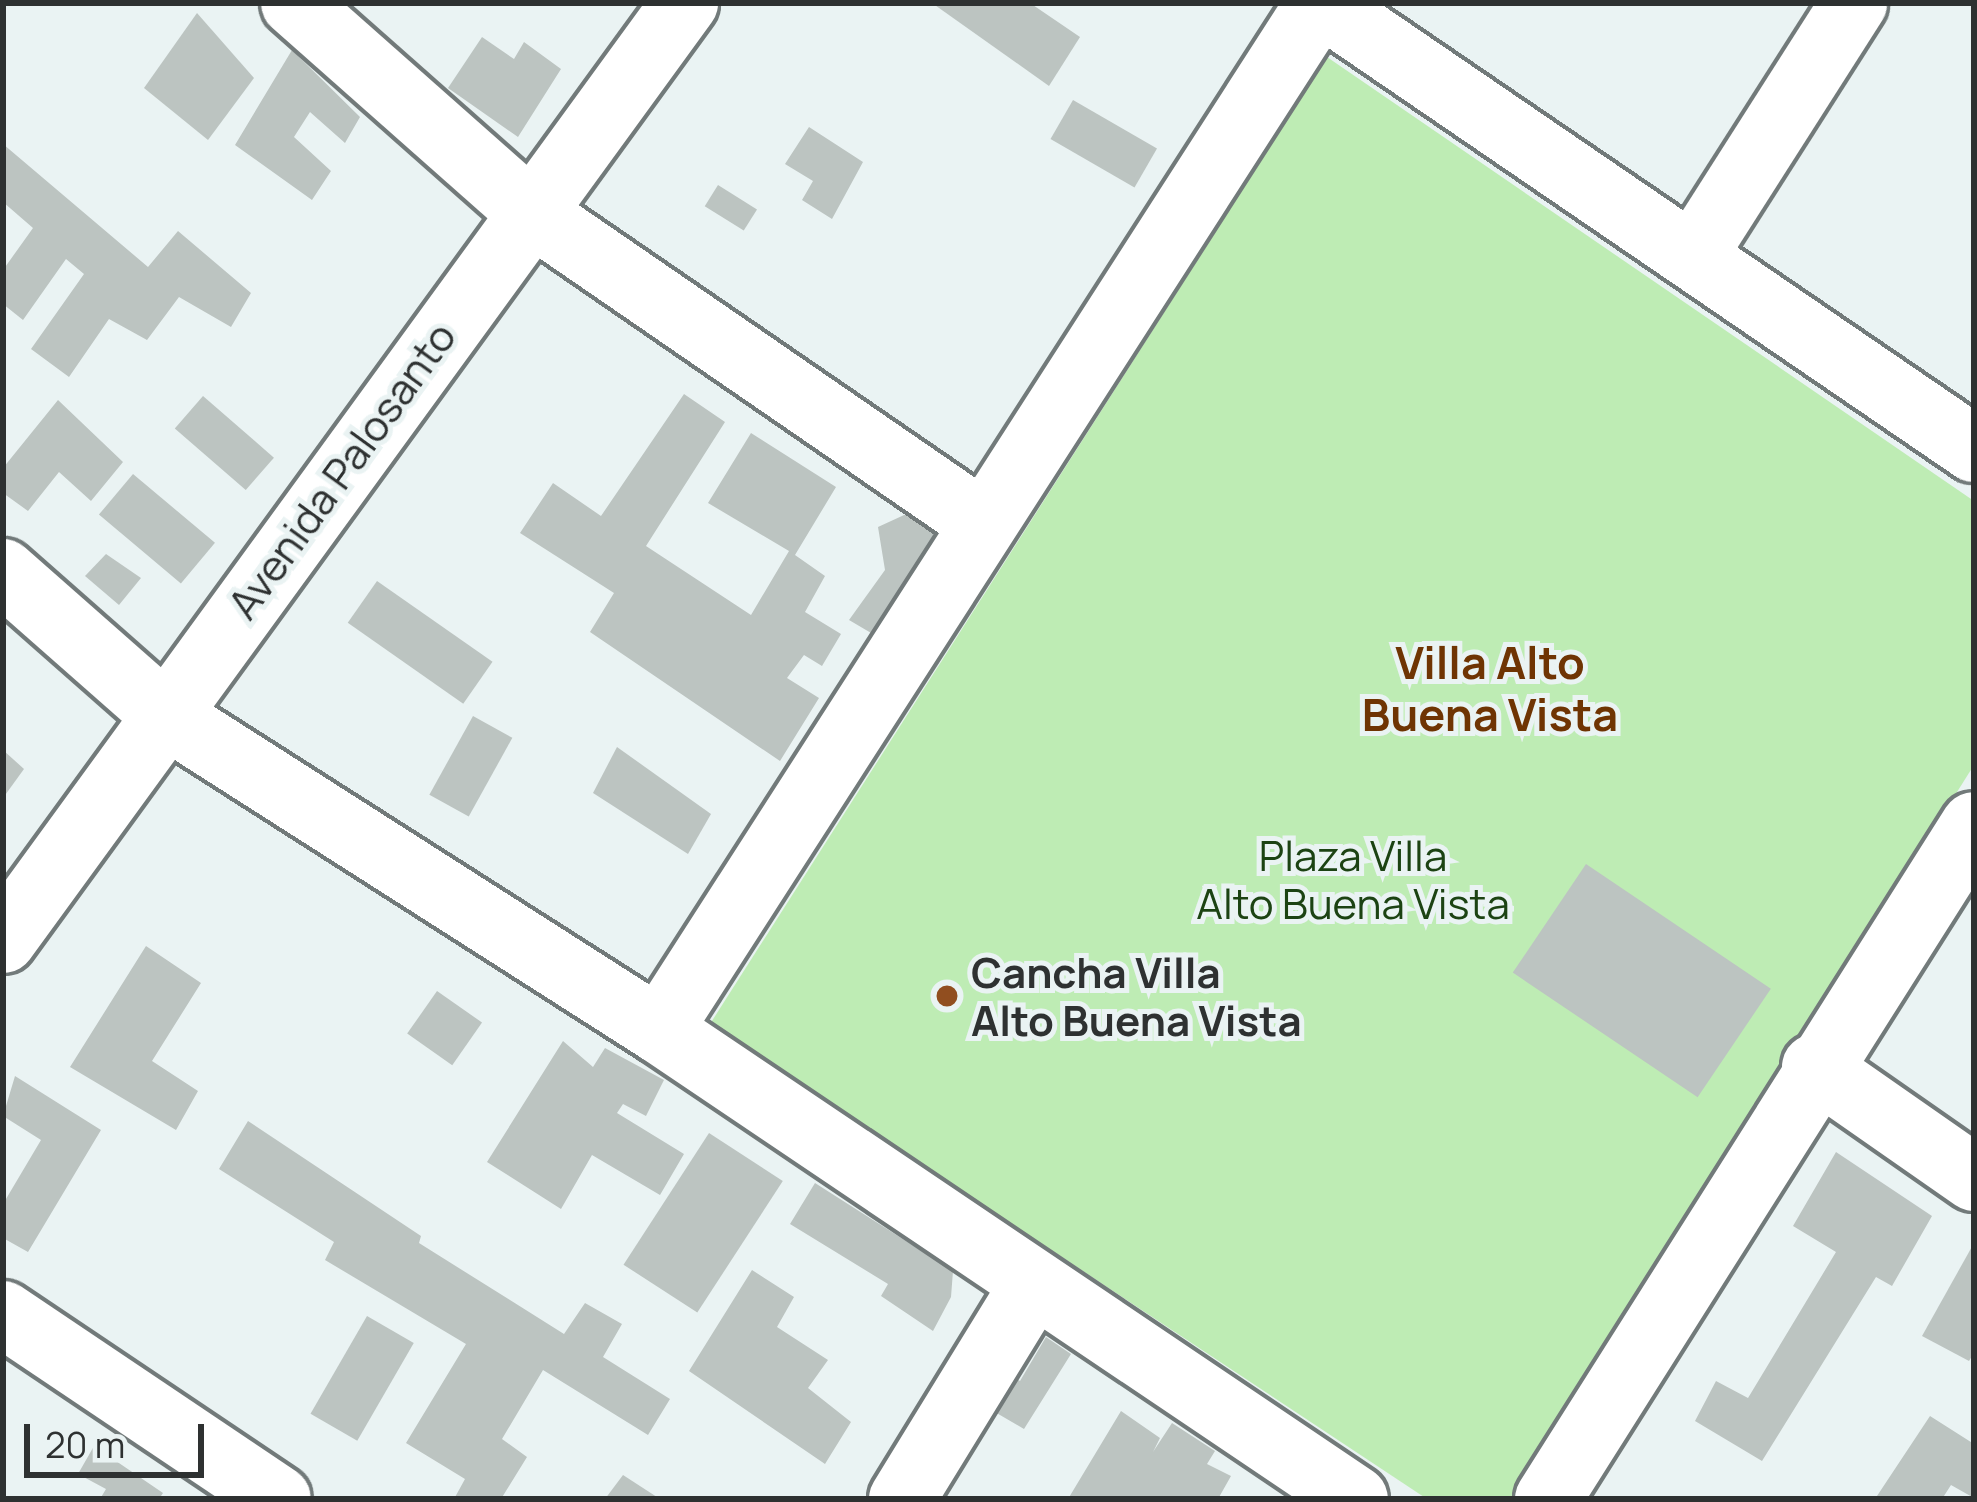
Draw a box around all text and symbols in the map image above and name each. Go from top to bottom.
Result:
street label: Avenida Palosanto [217,312,465,628]
district label: Villa Alto Buena Vista [1362,636,1618,742]
park label: Plaza Villa Alto Buena Vista [1196,830,1510,928]
place label: Cancha Villa Alto Buena Vista [971,947,1302,1046]
marker: Cancha Villa Alto Buena Vista [934,983,960,1009]
scale bar [30,1400,210,1474]
text: 20 m [45,1420,125,1469]

